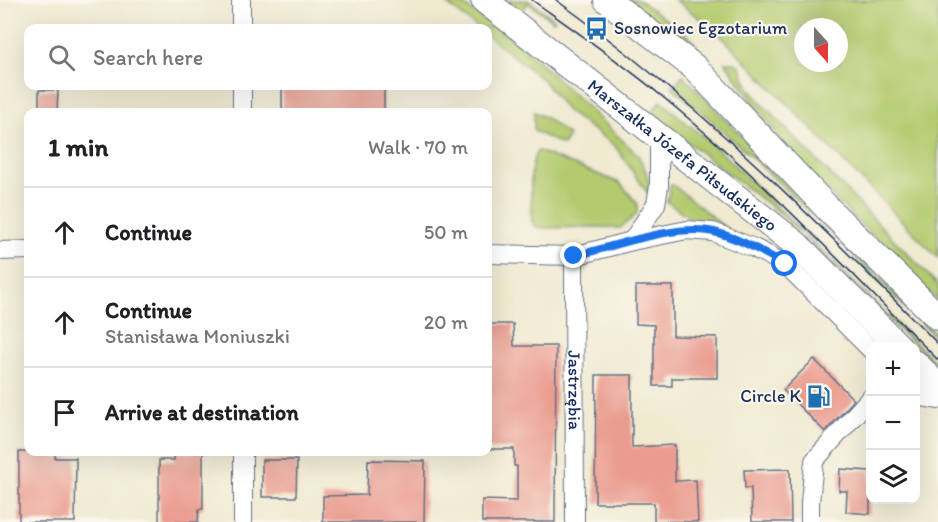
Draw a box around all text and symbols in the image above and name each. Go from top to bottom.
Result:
bus stop icon: Sosnowiec Egzotarium [583,15,609,41]
place label: Sosnowiec Egzotarium [614,17,787,39]
north arrow [794,18,848,72]
search box [24,24,492,90]
icon: search [45,41,78,74]
text: Search here [93,44,203,71]
street label: Marszałka Józefa Piłsudskiego [583,74,782,236]
text: 1 min [48,131,108,163]
text: Walk · 70 m [368,135,468,159]
icon: ahead [48,216,81,249]
text: Continue [105,219,192,246]
text: 50 m [424,220,468,244]
route end [560,242,586,268]
route start [771,250,797,276]
text: Continue [105,297,192,324]
icon: ahead [48,306,81,339]
text: 20 m [424,310,468,334]
text: Stanisława Moniuszki [105,324,290,348]
map controls [866,342,920,504]
button: + [866,342,920,396]
street label: Jastrzębia [563,350,586,430]
fuel station icon: Circle K [806,383,832,409]
place label: Circle K [740,385,801,407]
icon: arrive [48,396,81,429]
button: − [866,396,920,450]
text: Arrive at destination [105,399,299,426]
button: layers [866,450,920,504]

